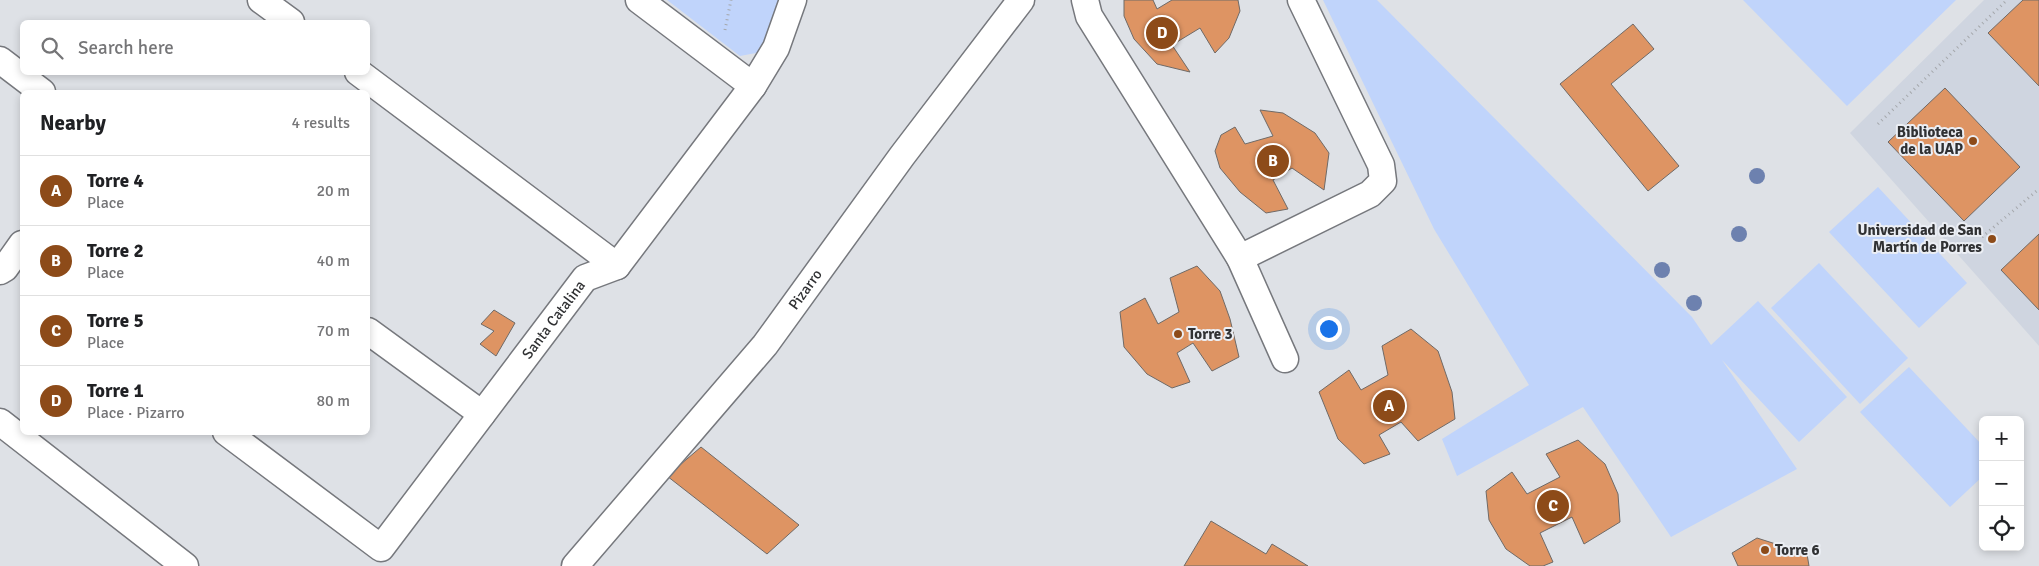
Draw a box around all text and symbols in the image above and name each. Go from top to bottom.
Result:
pin: D [1146,14,1178,52]
search box [20,20,370,75]
icon: search [38,34,66,62]
text: Search here [78,36,174,60]
text: Nearby [40,110,106,136]
text: 4 results [291,113,350,133]
place label: Biblioteca de la UAP [1897,123,1963,158]
marker: Biblioteca de la UAP [1967,135,1979,147]
pin: B [1257,142,1289,180]
text: Torre 4 [87,169,144,193]
text: A [51,181,61,201]
text: 20 m [316,181,350,201]
text: Place [87,193,124,213]
place label: Universidad de San Martín de Porres [1858,221,1982,256]
marker: Universidad de San Martín de Porres [1986,233,1998,245]
text: Torre 2 [87,239,144,263]
text: B [51,251,61,271]
text: 40 m [316,251,350,271]
text: Place [87,263,124,283]
street label: Pizarro [785,266,826,313]
street label: Santa Catalina [518,277,589,362]
text: Torre 5 [87,309,144,333]
your location [1316,316,1342,342]
text: C [51,321,61,341]
text: 70 m [316,321,350,341]
place label: Torre 3 [1188,325,1233,343]
marker: Torre 3 [1172,328,1184,340]
text: Place [87,333,124,353]
text: Torre 1 [87,379,144,403]
pin: A [1373,387,1405,425]
text: D [51,391,61,411]
text: 80 m [316,391,350,411]
text: Place · Pizarro [87,403,185,423]
map controls [1979,416,2024,551]
button: + [1979,416,2024,461]
button: − [1979,461,2024,506]
pin: C [1537,487,1569,525]
button: locate [1979,506,2024,551]
place label: Torre 6 [1775,541,1820,559]
marker: Torre 6 [1759,544,1771,556]

